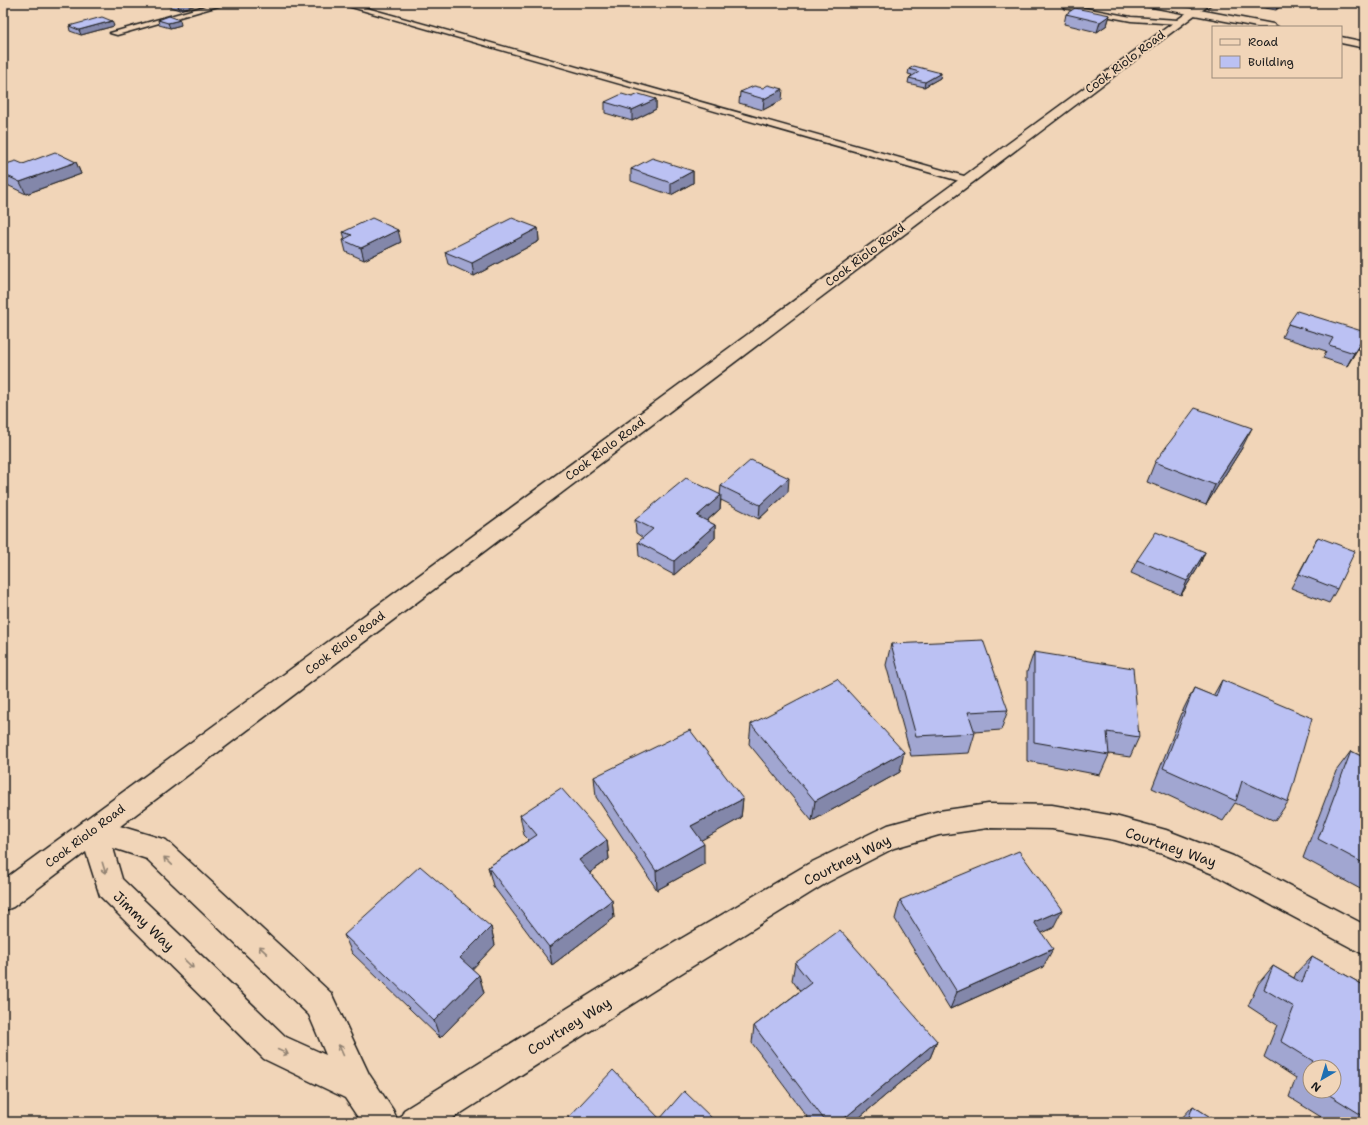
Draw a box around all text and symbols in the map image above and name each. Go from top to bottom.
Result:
street label: Cook Riolo Road [1082,26,1169,97]
legend [1212,26,1342,78]
text: Road [1248,34,1279,50]
text: Building [1248,54,1294,70]
street label: Cook Riolo Road [822,219,909,290]
street label: Cook Riolo Road [562,413,649,484]
street label: Cook Riolo Road [302,607,389,678]
street label: Cook Riolo Road [42,800,129,871]
street label: Courtney Way [1123,823,1219,871]
street label: Courtney Way [800,830,894,890]
one-way arrow [163,856,173,866]
one-way arrow [101,861,108,874]
street label: Jimmy Way [110,887,178,955]
one-way arrow [258,946,268,955]
one-way arrow [184,959,194,969]
street label: Courtney Way [524,993,614,1059]
one-way arrow [337,1045,344,1057]
one-way arrow [277,1049,289,1056]
north arrow [1302,1059,1342,1099]
text: N [1308,1078,1324,1095]

